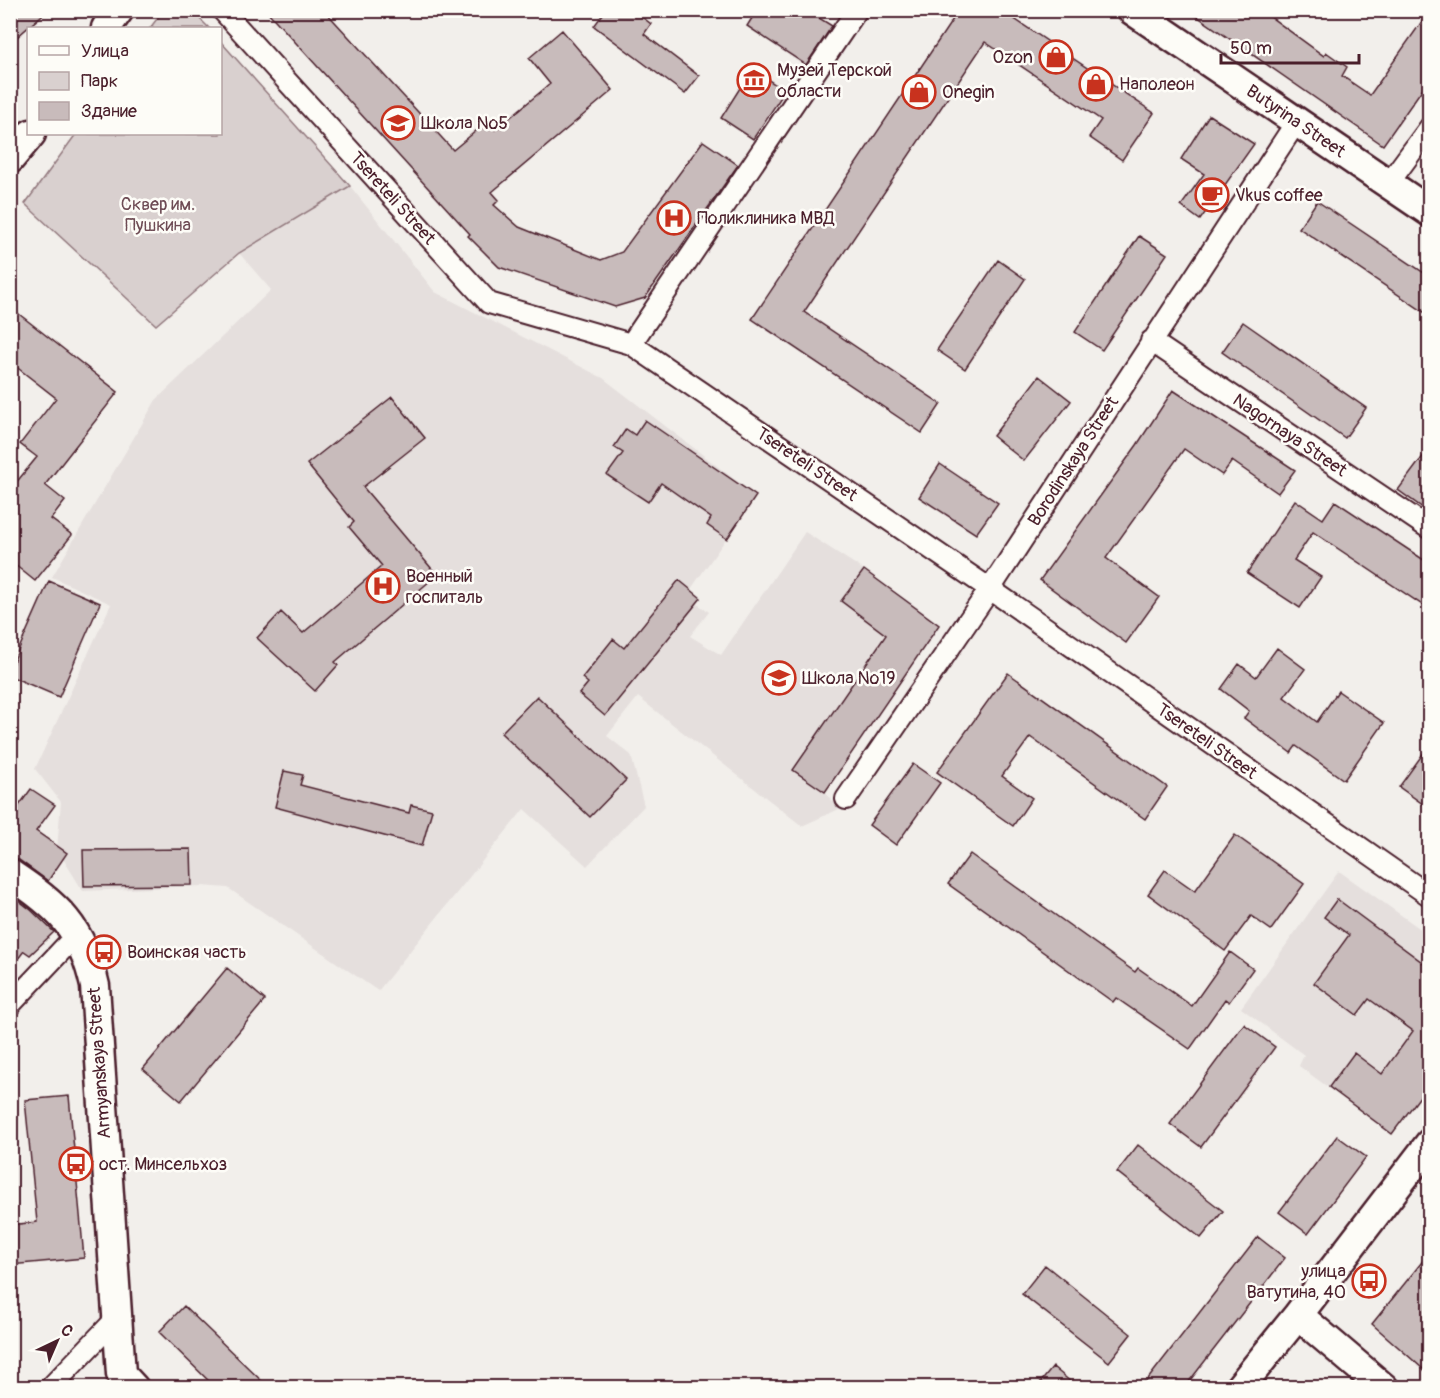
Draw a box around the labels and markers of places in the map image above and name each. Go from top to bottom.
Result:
shop icon: Ozon [1038,39,1074,75]
place label: Ozon [993,46,1033,69]
place label: Музей Терской области [777,59,892,103]
museum icon: Музей Терской области [736,62,772,98]
shop icon: Наполеон [1078,66,1114,102]
place label: Наполеон [1119,73,1195,96]
shop icon: Onegin [901,74,937,110]
place label: Onegin [942,81,995,104]
school or university icon: Школа №5 [380,105,416,141]
place label: Школа №5 [421,112,508,135]
cafe icon: Vkus coffee [1194,177,1230,213]
place label: Vkus coffee [1235,184,1323,207]
hospital icon: Поликлиника МВД [656,200,692,236]
place label: Поликлиника МВД [697,207,834,230]
place label: Военный госпиталь [406,565,483,609]
hospital icon: Военный госпиталь [365,568,401,604]
school or university icon: Школа №19 [761,660,797,696]
place label: Школа №19 [802,667,896,690]
bus stop icon: Воинская часть [86,934,122,970]
place label: Воинская часть [127,941,247,964]
bus stop icon: ост. Минсельхоз [58,1146,94,1182]
place label: ост. Минсельхоз [99,1153,227,1176]
place label: улица Ватутина, 40 [1246,1260,1346,1304]
bus stop icon: улица Ватутина, 40 [1351,1263,1387,1299]

